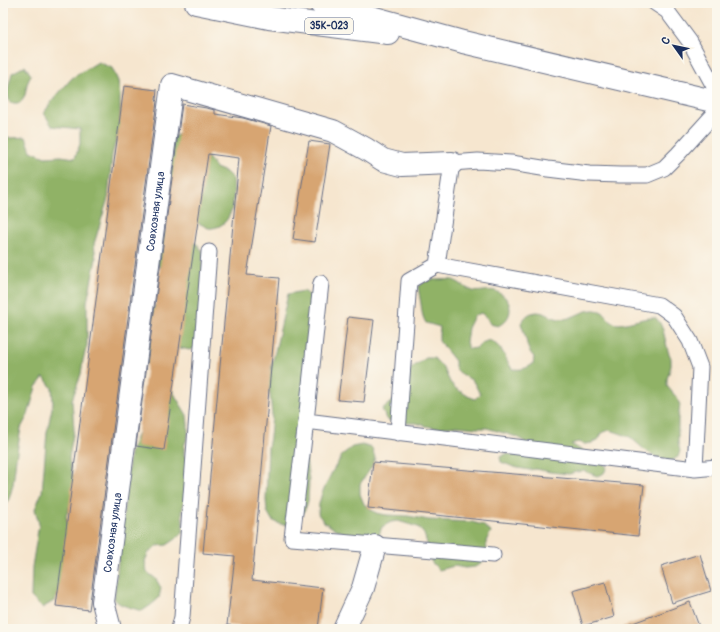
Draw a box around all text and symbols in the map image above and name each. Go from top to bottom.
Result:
road number: 35К-023 [305,18,353,34]
north arrow [654,26,694,66]
text: С [659,34,673,47]
street label: Совхозная улица [143,171,167,252]
street label: Совхозная улица [101,492,124,573]

